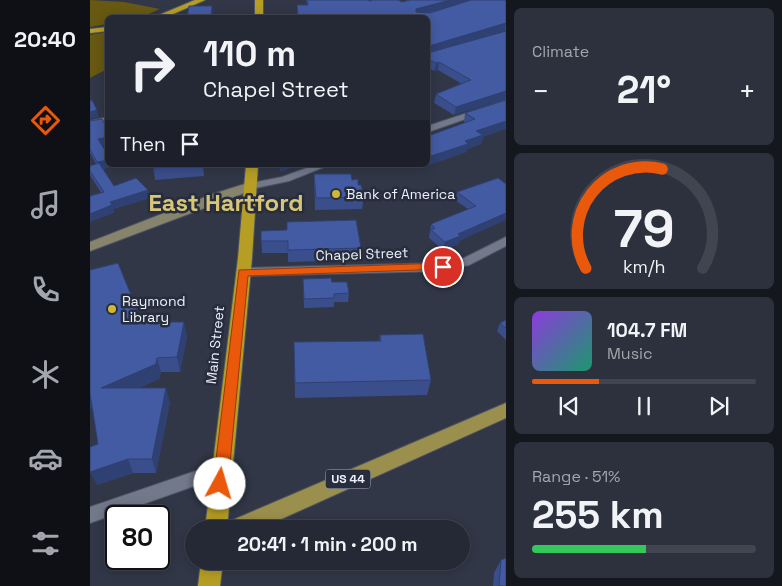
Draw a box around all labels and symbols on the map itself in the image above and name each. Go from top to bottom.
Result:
place label: Bank of America [346,185,455,203]
district label: East Hartford [148,187,304,218]
marker: Bank of America [330,188,342,200]
street label: Chapel Street [315,243,409,265]
pin [422,246,464,288]
place label: Raymond Library [122,292,186,326]
marker: Raymond Library [106,303,118,315]
street label: Main Street [202,305,228,385]
position arrow [193,457,245,509]
road number: US 44 [326,469,370,488]
speed limit sign: 80 [105,505,170,570]

